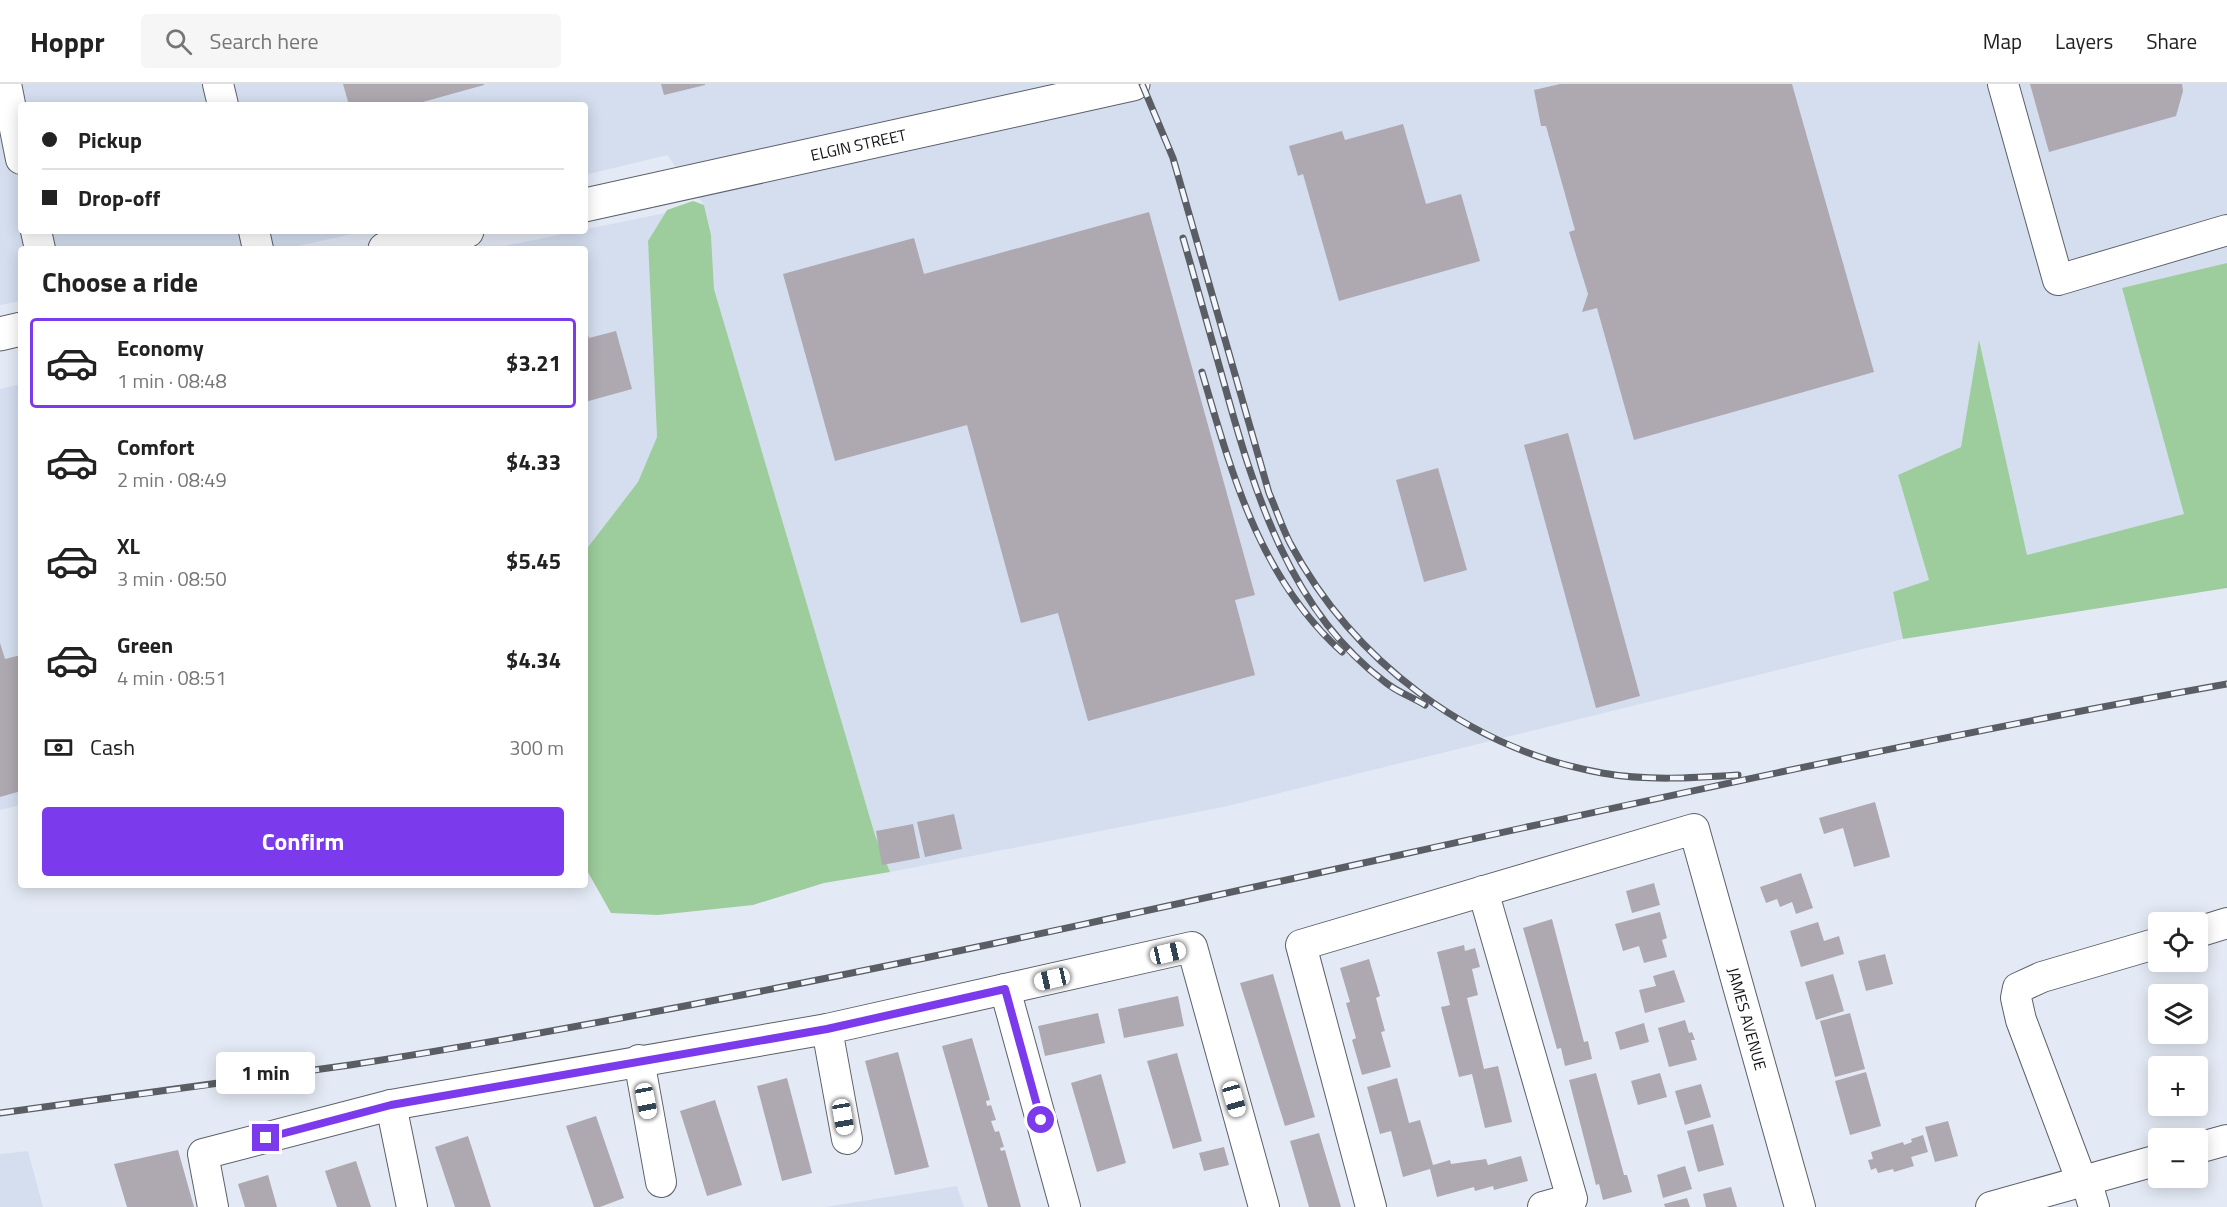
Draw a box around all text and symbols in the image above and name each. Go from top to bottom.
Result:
search box [141,14,561,68]
text: Hoppr [30,20,105,63]
text: Search here [210,24,319,58]
icon: search [162,25,195,58]
text: Map [1983,25,2022,57]
text: Layers [2055,25,2113,57]
text: Share [2146,25,2197,57]
street label: ELGIN STREET [808,122,909,167]
text: Pickup [78,123,142,157]
text: Drop-off [78,181,160,215]
text: Choose a ride [42,261,198,302]
text: Economy [117,331,204,365]
icon: car [45,336,99,390]
text: $3.21 [506,346,561,380]
text: 1 min · 08:48 [117,365,227,396]
text: Comfort [117,430,195,464]
icon: car [45,435,99,489]
text: $4.33 [506,445,561,479]
text: 2 min · 08:49 [117,464,227,495]
text: XL [117,529,140,563]
icon: car [45,534,99,588]
text: $5.45 [506,544,561,578]
text: 3 min · 08:50 [117,563,227,594]
text: Green [117,628,173,662]
icon: car [45,633,99,687]
text: $4.34 [506,643,561,677]
text: 4 min · 08:51 [117,662,227,693]
text: Cash [90,730,135,764]
icon: cash [42,731,75,764]
text: 300 m [509,732,564,763]
button: Confirm [42,807,564,876]
map controls [2148,912,2208,1188]
button: locate [2148,912,2208,972]
car [1148,940,1188,966]
street label: JAMES AVENUE [1721,964,1773,1073]
car [1032,966,1072,992]
button: layers [2148,984,2208,1044]
callout: 1 min [216,1051,316,1093]
button: + [2148,1056,2208,1116]
text: 1 min [241,1057,290,1088]
car [1220,1079,1248,1119]
car [634,1082,658,1120]
car [831,1098,855,1136]
route start [1027,1106,1054,1133]
route end [252,1124,279,1151]
button: − [2148,1128,2208,1188]

